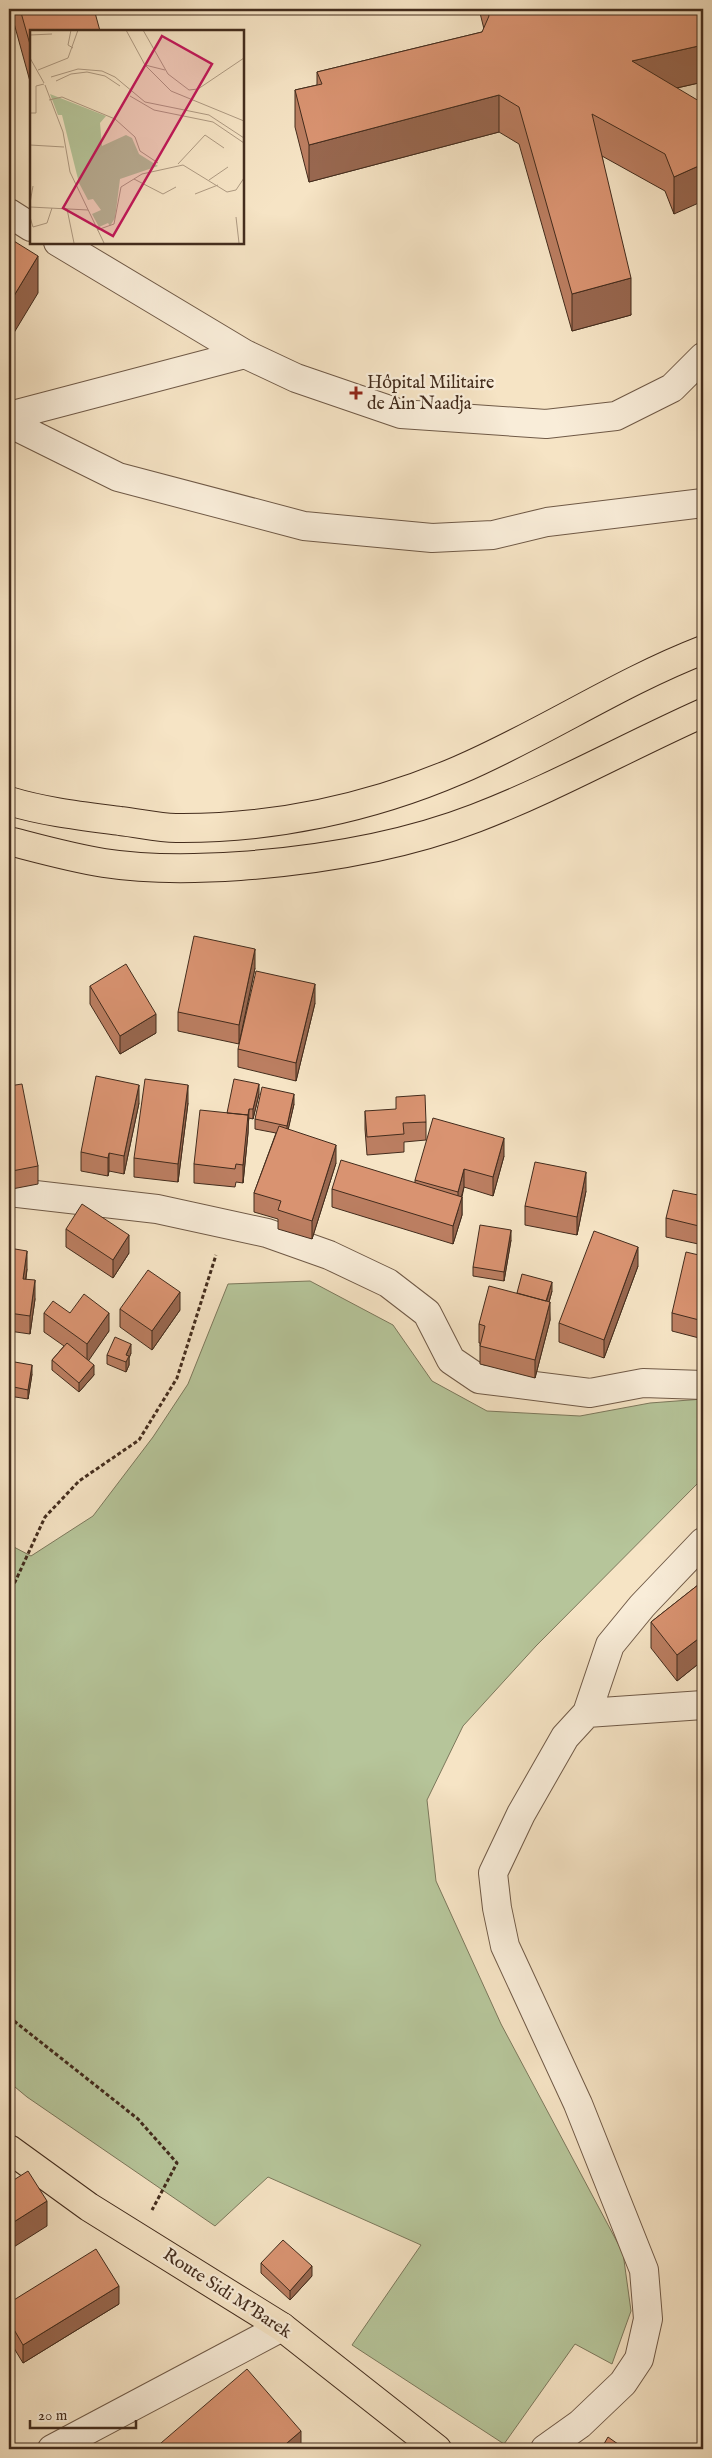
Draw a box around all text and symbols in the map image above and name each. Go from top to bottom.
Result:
inset map [30,30,244,244]
place label: Hôpital Militaire de Ain Naadja [367,372,494,416]
marker: Hôpital Militaire de Ain Naadja [349,386,363,400]
street label: Route Sidi M'Barek [158,2244,296,2344]
scale bar [30,2398,136,2430]
text: 20 m [38,2406,68,2425]

